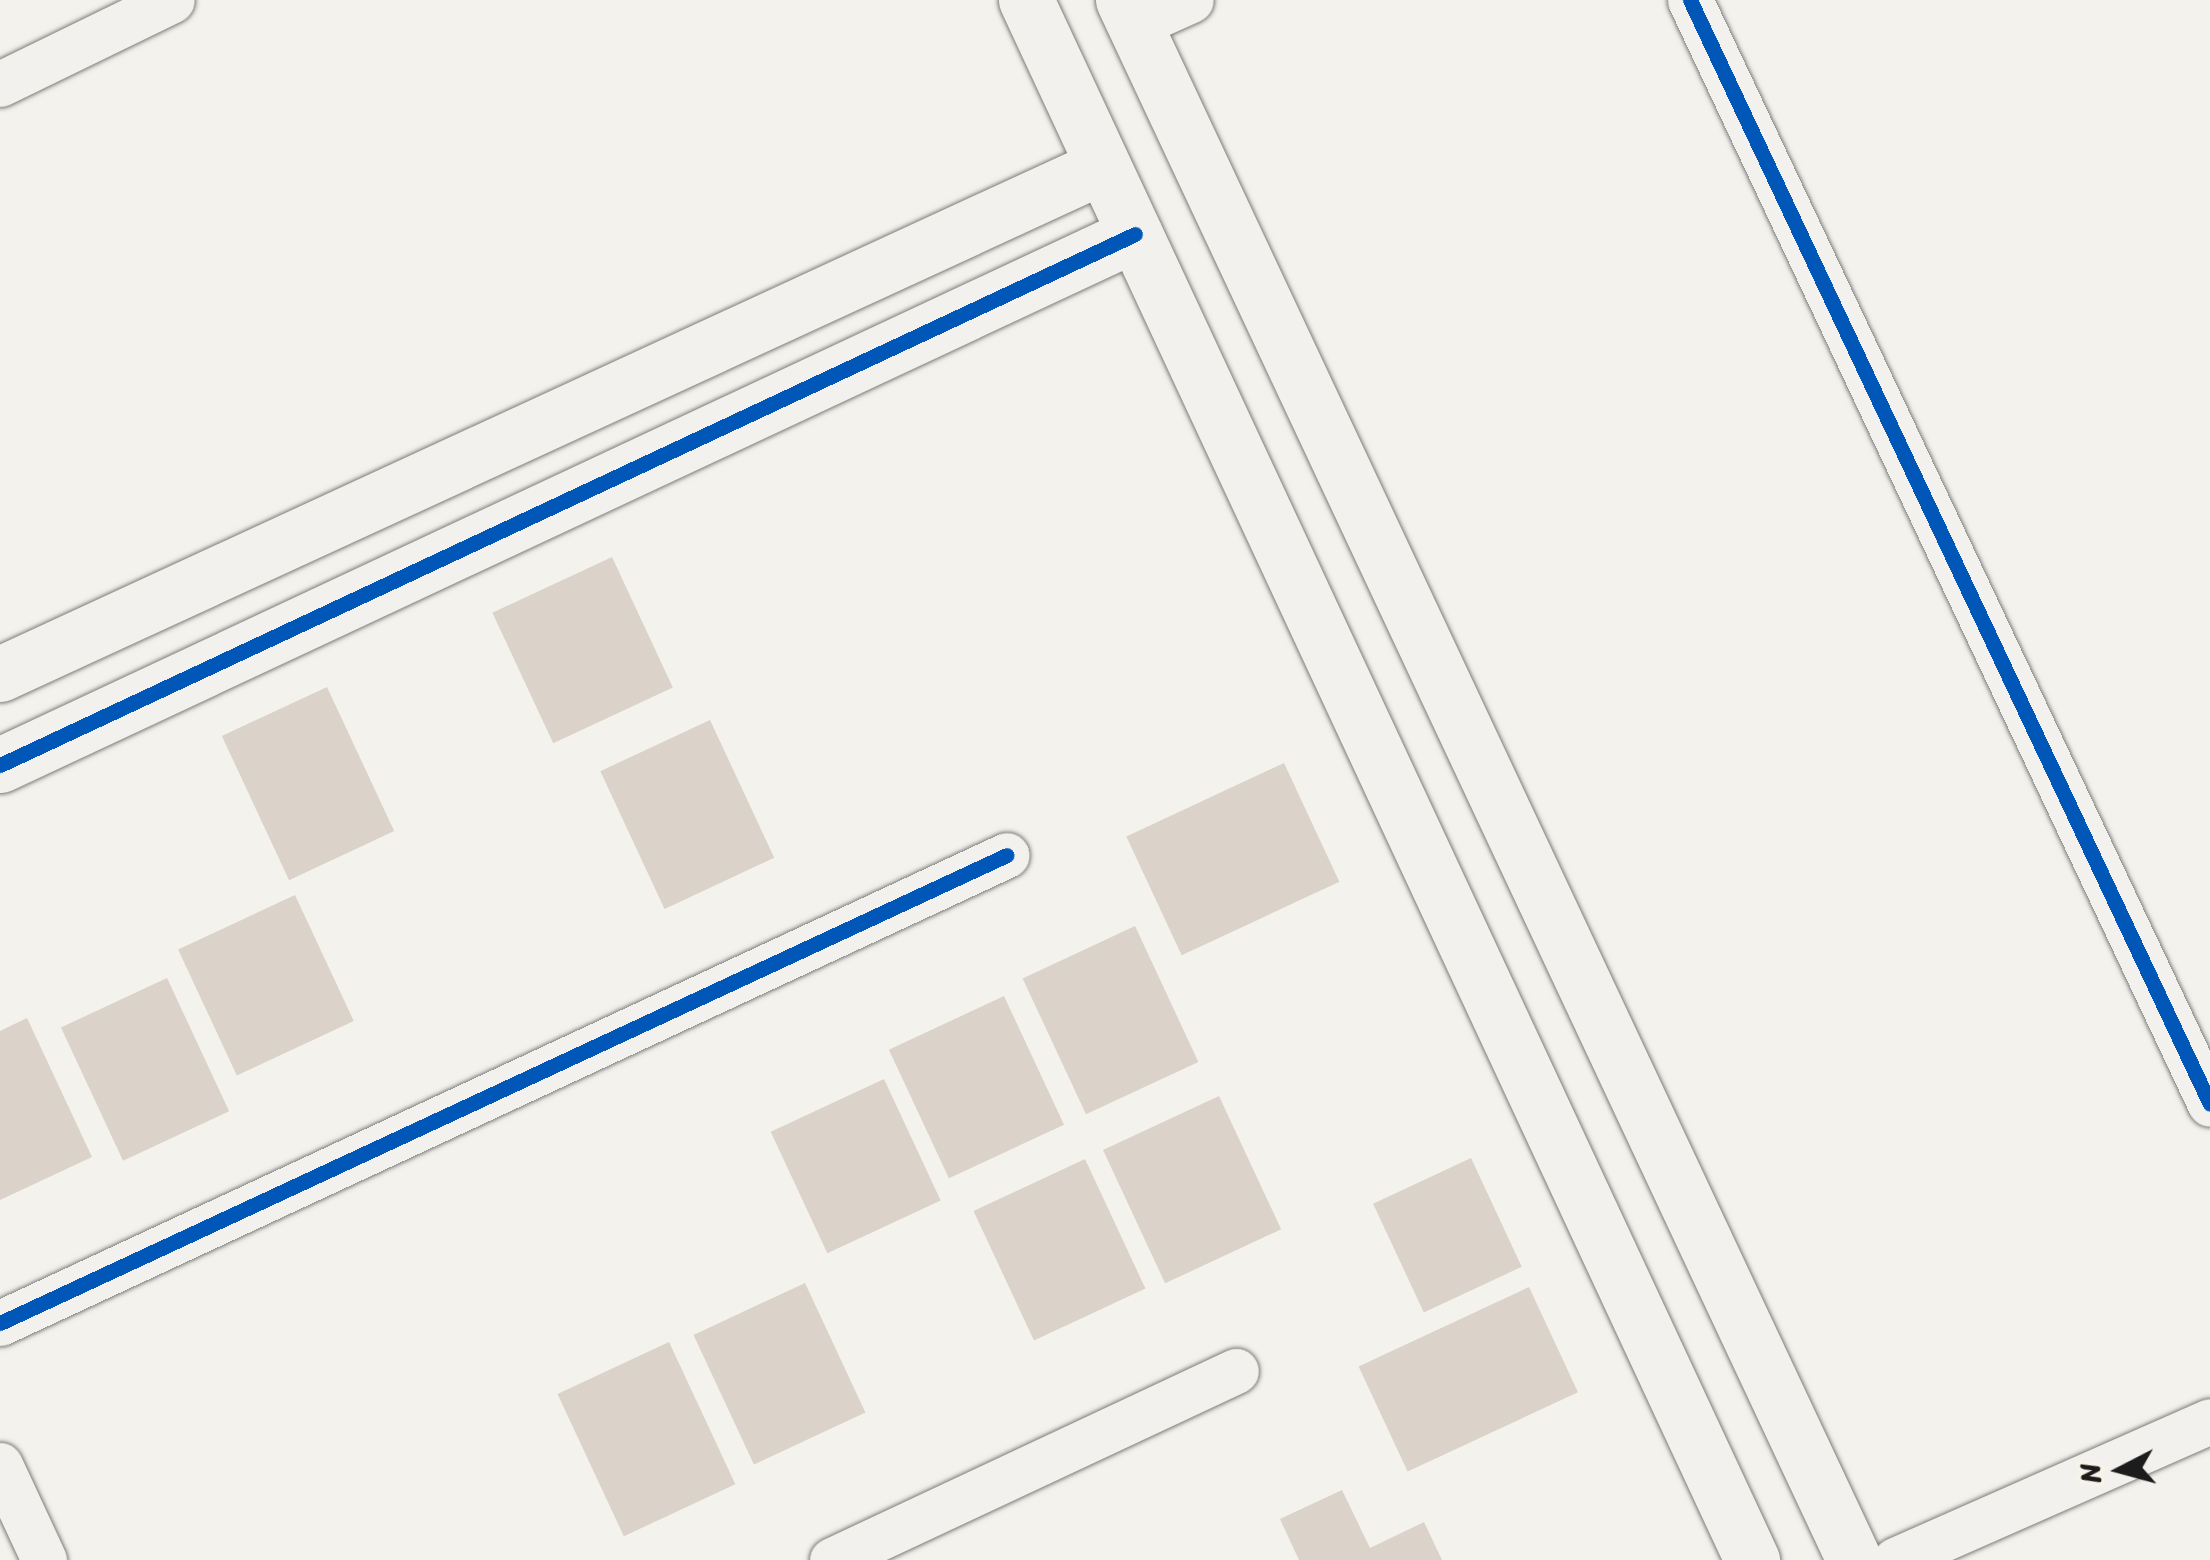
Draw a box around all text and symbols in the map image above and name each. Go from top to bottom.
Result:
north arrow [2070,1420,2170,1520]
text: N [2064,1461,2115,1485]

